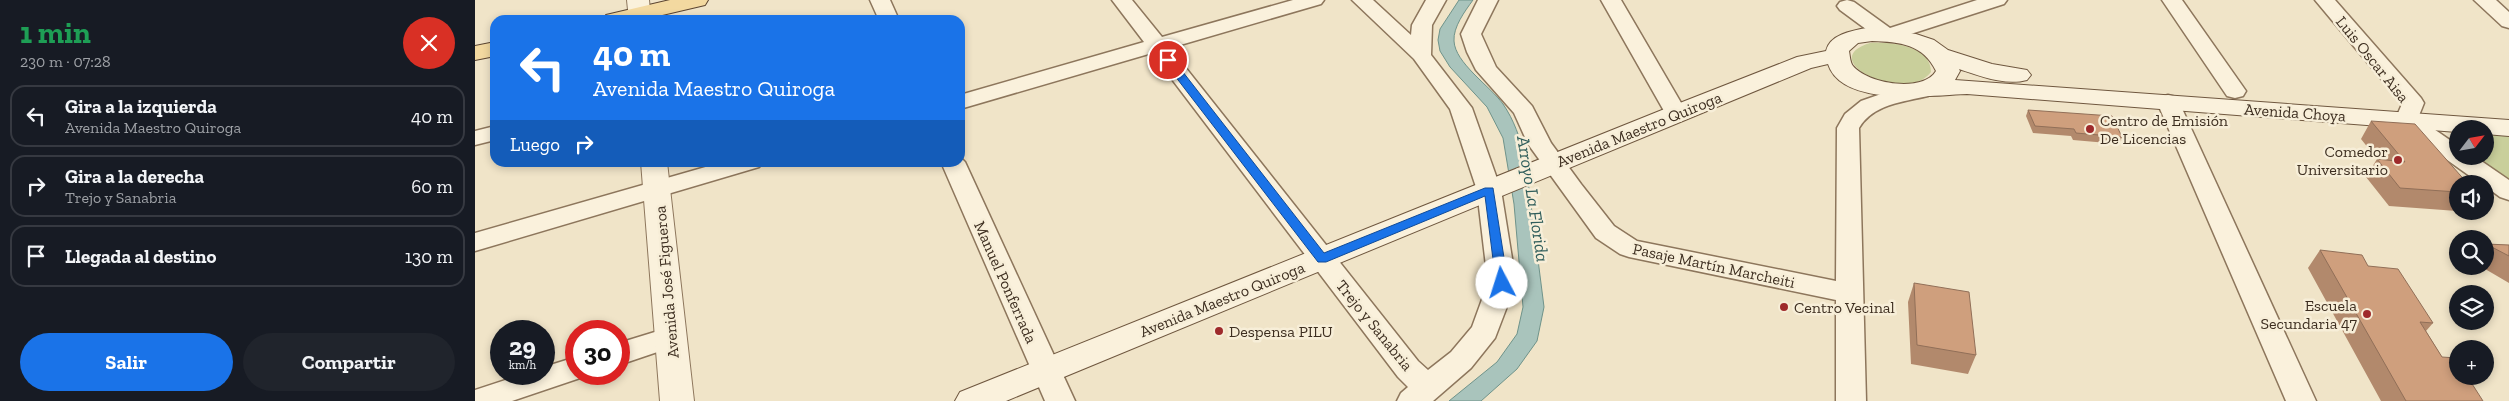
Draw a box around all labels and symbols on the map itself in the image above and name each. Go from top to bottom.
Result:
street label: Luis Oscar Aisa [2332,12,2413,107]
pin [1147,39,1189,81]
street label: Avenida Maestro Quiroga [1554,88,1725,171]
street label: Avenida Choya [2243,99,2347,126]
place label: Centro de Emisión De Licencias [2100,111,2229,148]
north arrow [2449,120,2494,165]
marker: Centro de Emisión De Licencias [2084,123,2096,135]
water label: Arroyo La Florida [1512,133,1554,264]
place label: Comedor Universitario [2297,142,2388,179]
marker: Comedor Universitario [2392,154,2404,166]
street label: Avenida José Figueroa [650,205,683,359]
street label: Manuel Ponferrada [970,218,1041,346]
street label: Pasaje Martín Marcheiti [1631,239,1797,292]
position arrow [1475,256,1527,308]
street label: Avenida Maestro Quiroga [1137,258,1308,341]
street label: Trejo y Sanabria [1332,276,1417,375]
place label: Escuela Secundaria 47 [2260,296,2357,333]
place label: Centro Vecinal [1794,298,1895,317]
marker: Centro Vecinal [1778,301,1790,313]
marker: Escuela Secundaria 47 [2361,308,2373,320]
speed limit sign: 30 [565,320,630,385]
place label: Despensa PILU [1229,322,1333,341]
marker: Despensa PILU [1213,325,1225,337]

